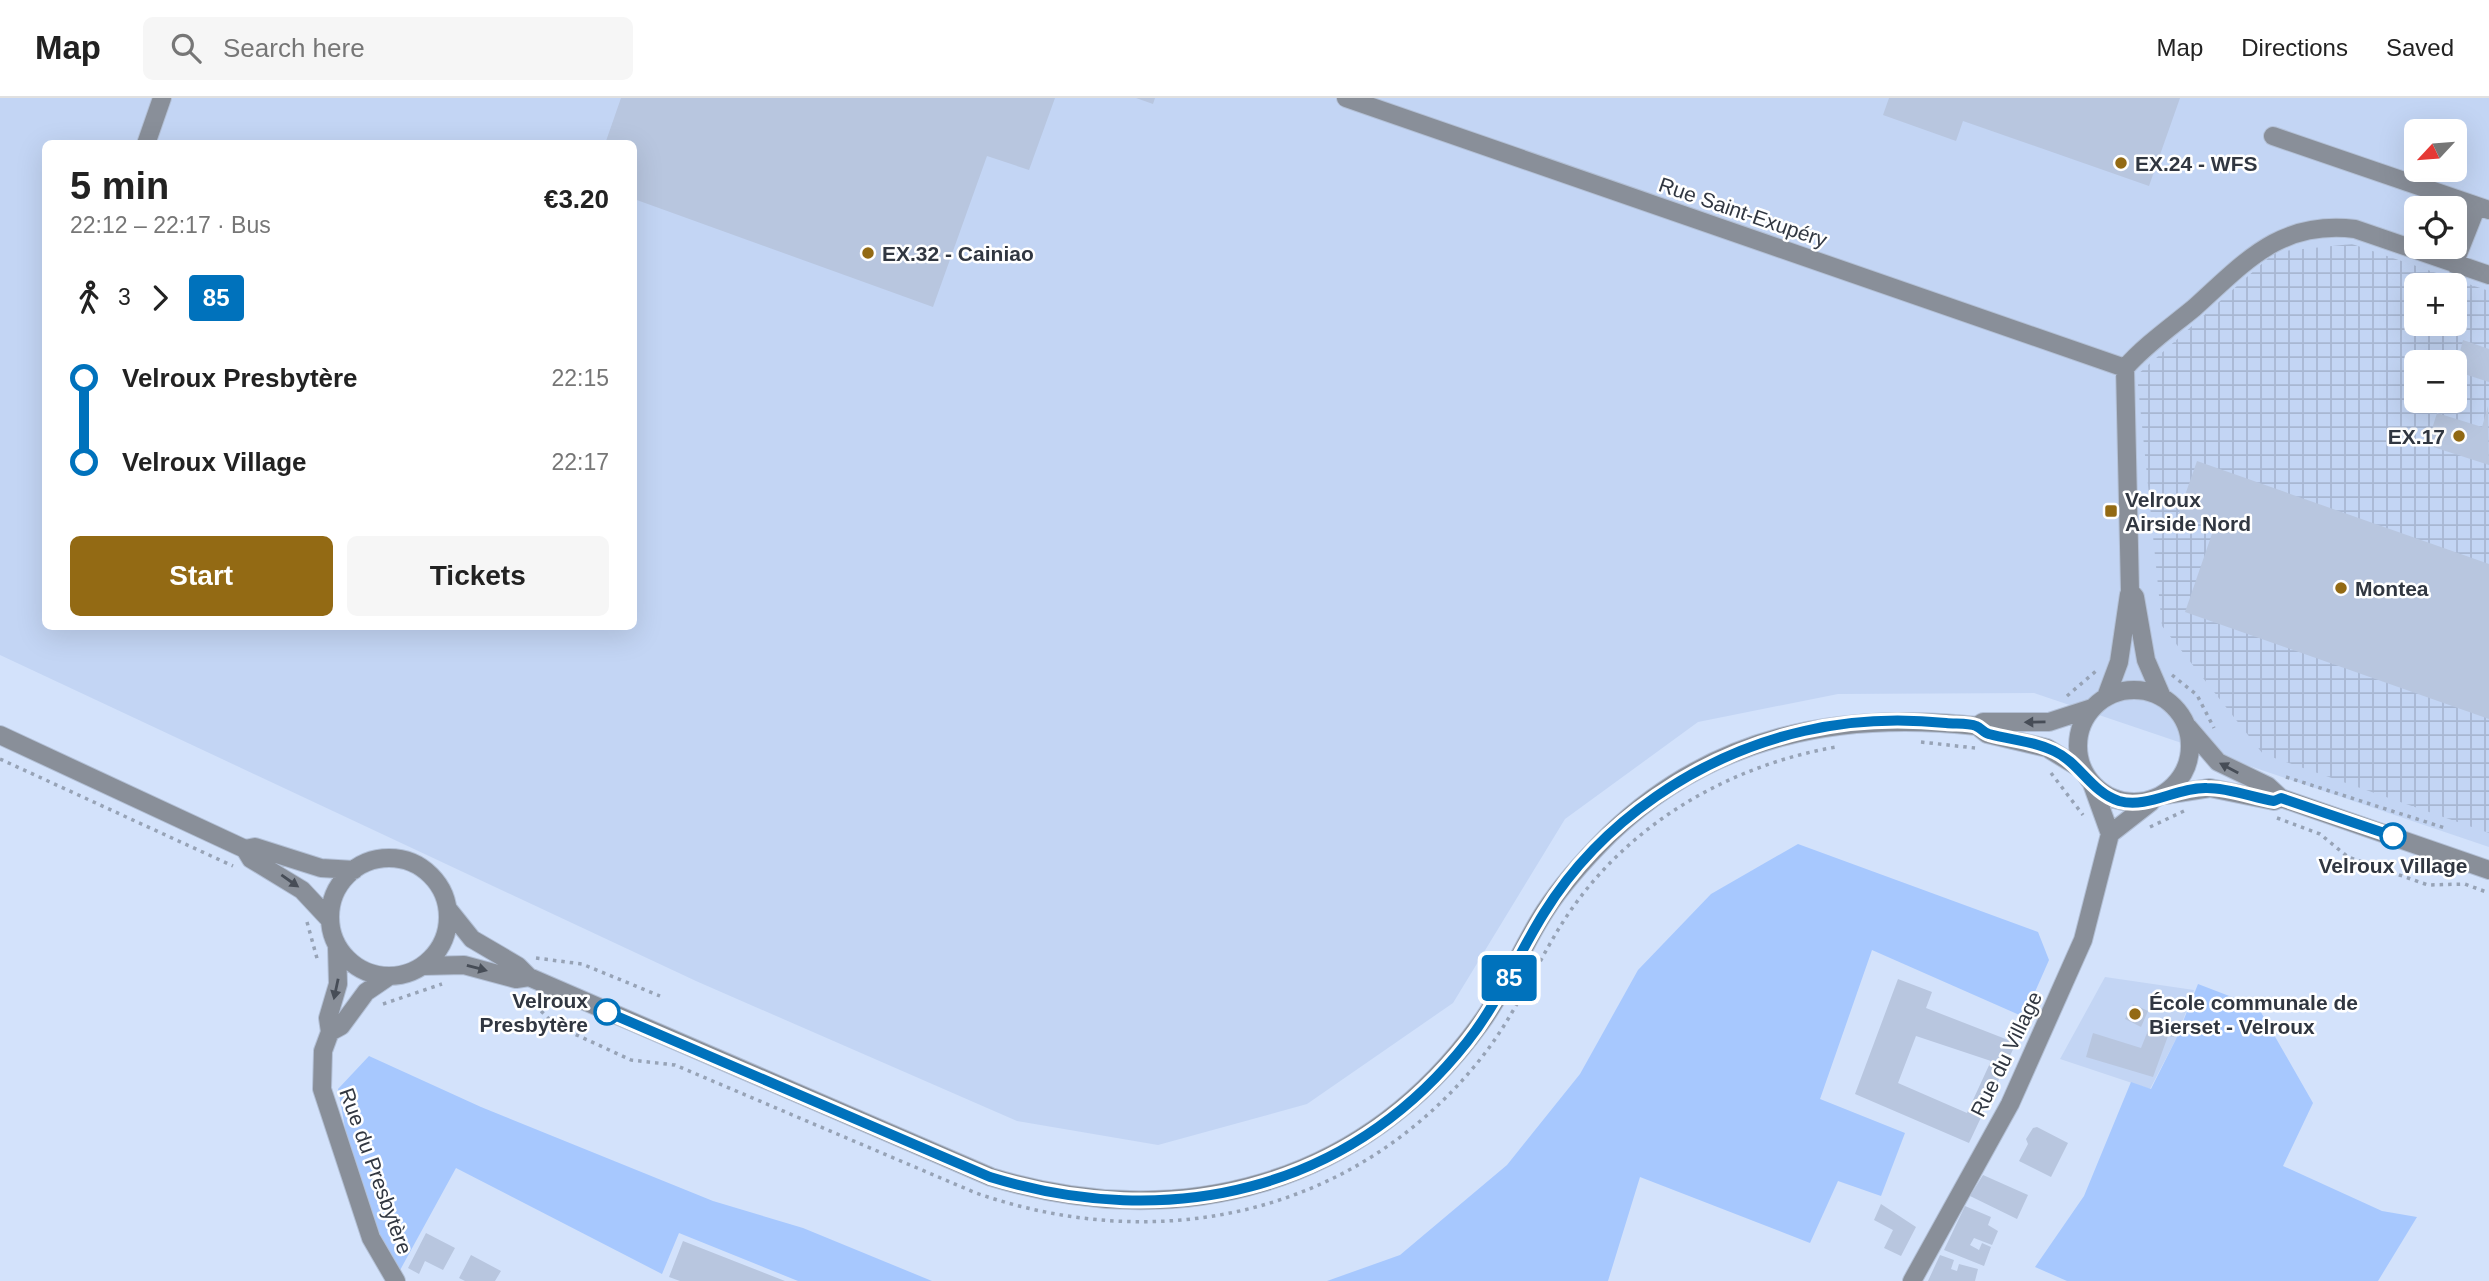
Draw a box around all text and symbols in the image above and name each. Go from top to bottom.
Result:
search box [143,17,633,80]
text: Map [35,29,101,66]
icon: search [167,29,205,67]
text: Search here [223,33,365,63]
text: Map [2157,34,2203,61]
text: Directions [2241,34,2348,61]
text: Saved [2386,34,2454,61]
north arrow [2404,119,2468,182]
map controls [2404,119,2467,413]
place label: EX.24 - WFS [2135,152,2258,175]
marker: EX.24 - WFS [2113,155,2129,171]
text: 5 min [70,165,169,207]
street label: Rue Saint-Exupéry [1656,172,1831,252]
text: €3.20 [544,184,609,214]
button: locate [2404,196,2467,259]
text: 22:12 – 22:17 · Bus [70,212,271,238]
place label: EX.32 - Cainiao [882,242,1034,265]
marker: EX.32 - Cainiao [860,245,876,261]
button: + [2404,273,2467,336]
icon: walk [70,279,108,317]
icon: forward [141,279,179,317]
text: 3 [118,284,131,310]
text: 85 [203,284,230,311]
button: − [2404,350,2467,413]
text: Velroux Presbytère [122,363,358,393]
text: 22:15 [551,365,609,391]
place label: EX.17 [2388,425,2445,448]
marker: EX.17 [2451,428,2467,444]
text: Velroux Village [122,447,307,477]
text: 22:17 [551,449,609,475]
place label: Velroux Airside Nord [2125,488,2251,535]
marker: Velroux Airside Nord [2103,503,2119,519]
button: Start [70,536,333,616]
button: Tickets [347,536,609,616]
place label: Montea [2355,577,2429,600]
marker: Montea [2333,580,2349,596]
one-way arrow [2024,716,2046,728]
one-way arrow [2219,762,2239,774]
marker: Velroux Village [2380,823,2406,849]
place label: Velroux Village [2318,854,2468,877]
one-way arrow [281,874,299,888]
line badge: 85 [1478,955,1540,1001]
one-way arrow [466,963,488,974]
text: 85 [1496,964,1522,991]
one-way arrow [330,978,341,1000]
street label: Rue du Village [1966,988,2046,1120]
place label: Velroux Presbytère [479,989,588,1036]
place label: École communale de Bierset - Velroux [2149,991,2358,1038]
marker: Velroux Presbytère [594,999,620,1025]
marker: École communale de Bierset - Velroux [2127,1006,2143,1022]
street label: Rue du Presbytère [335,1085,417,1257]

